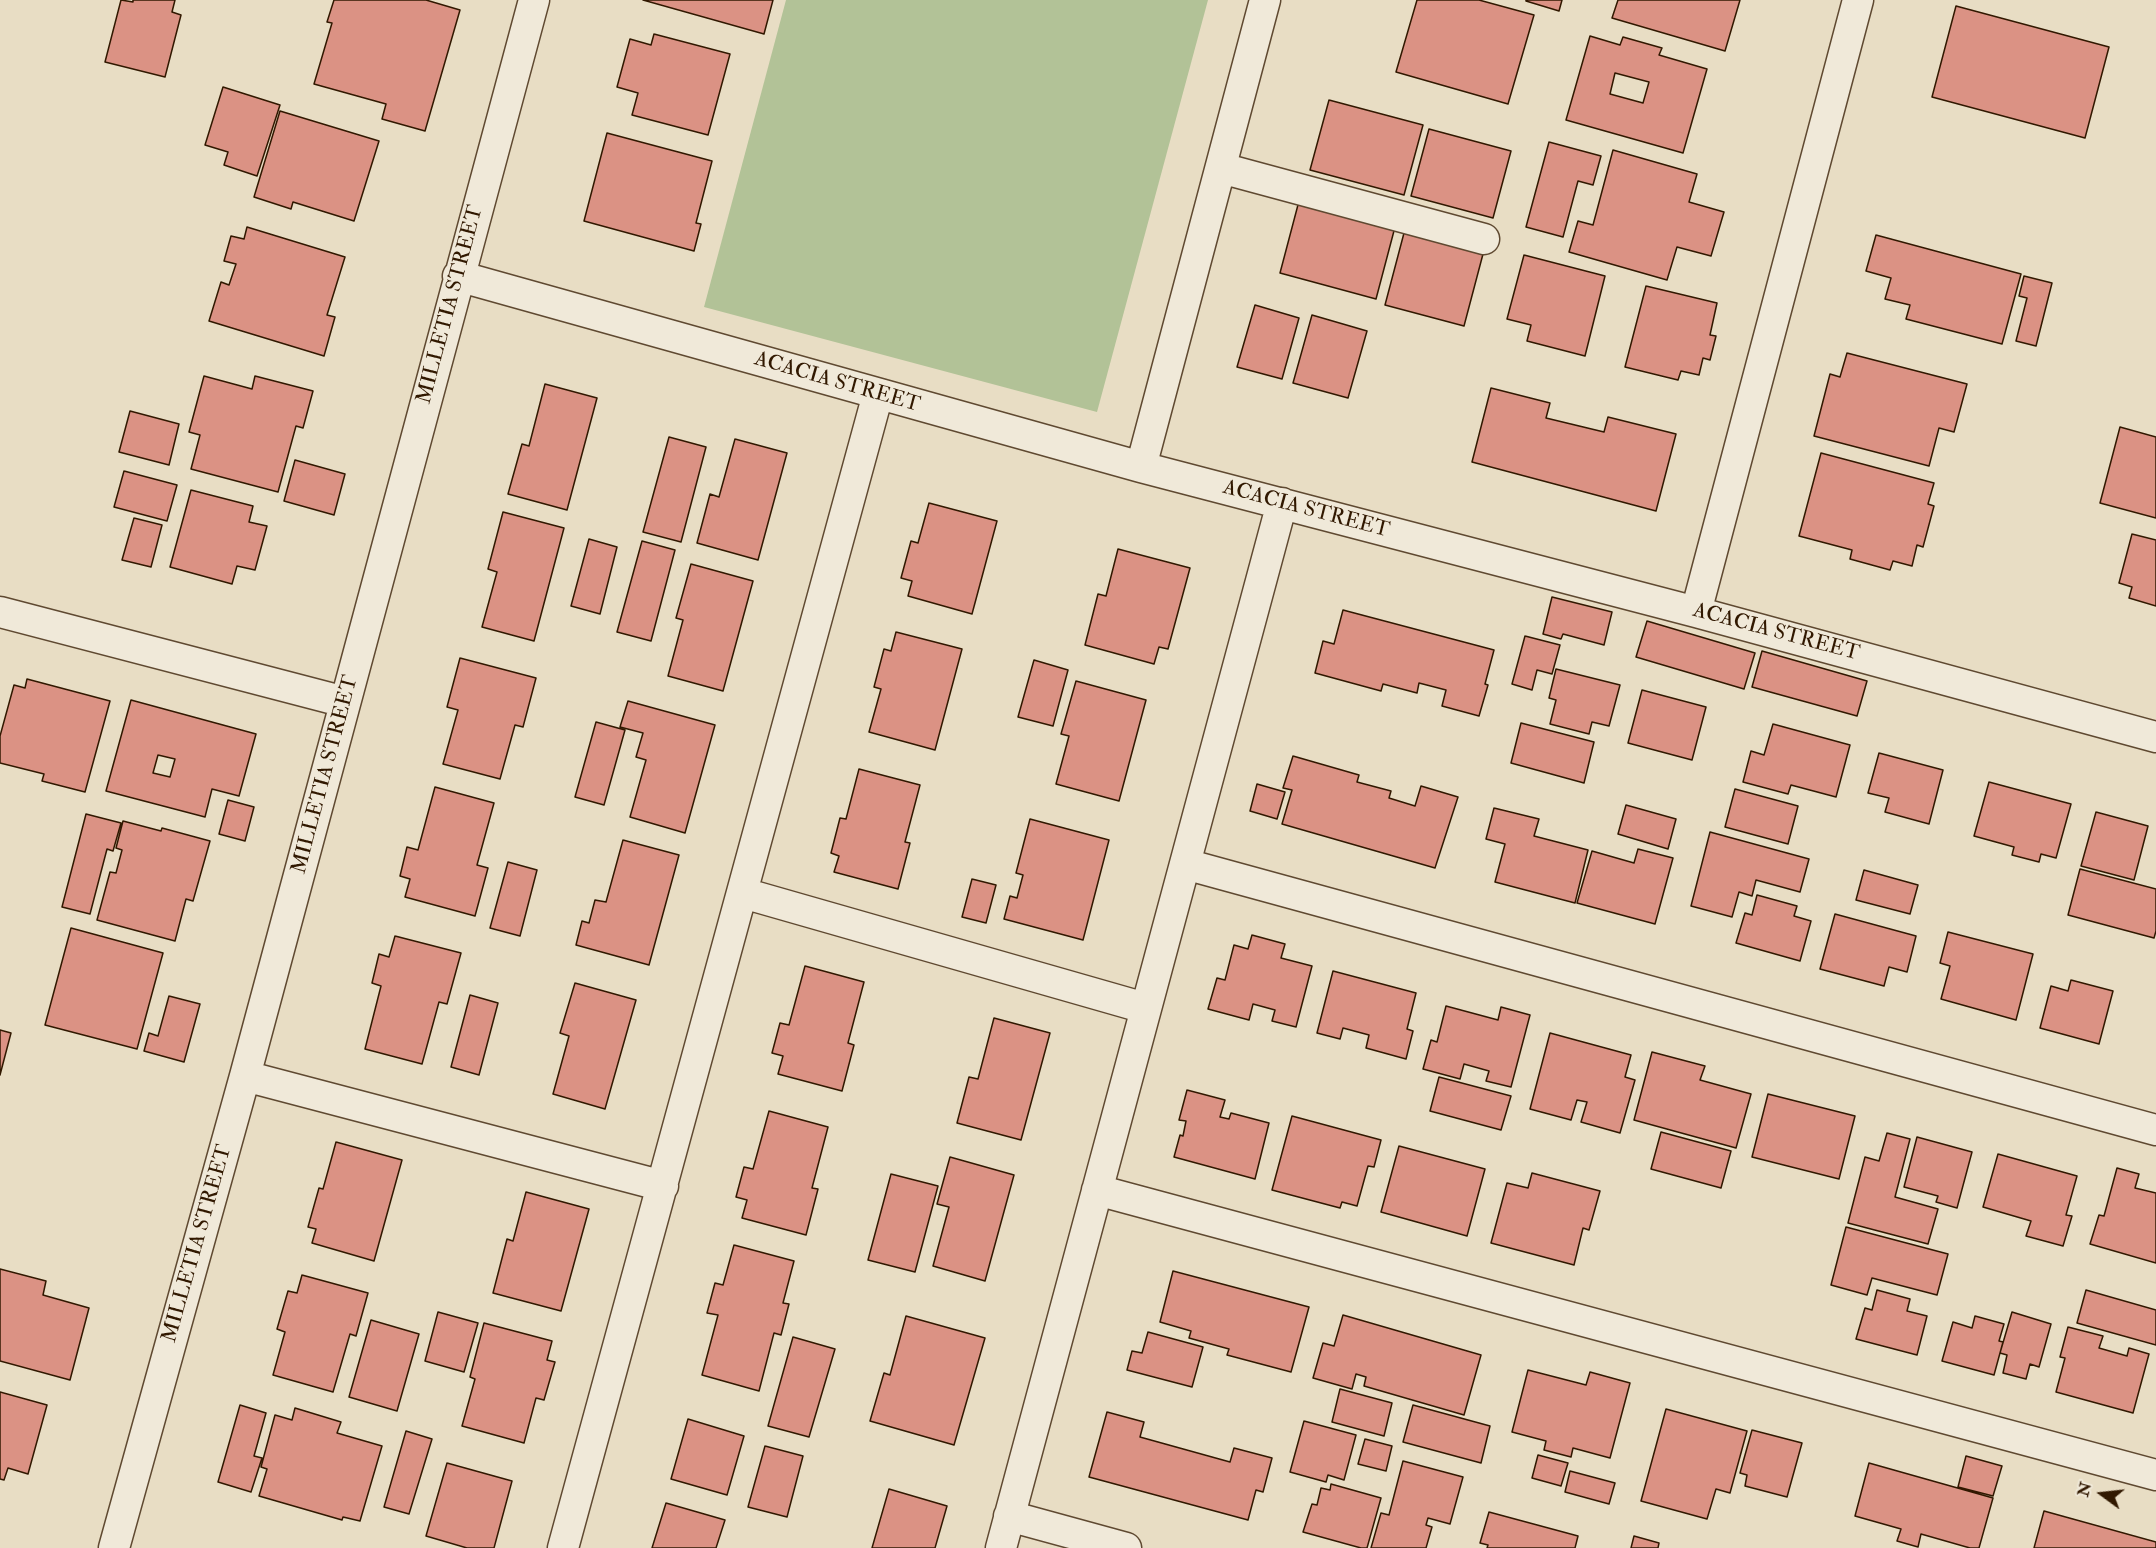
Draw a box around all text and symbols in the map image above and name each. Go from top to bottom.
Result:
street label: MILLETIA STREET [412,203,490,407]
street label: ACACIA STREET [751,347,923,419]
street label: ACACIA STREET [1220,476,1392,544]
street label: ACACIA STREET [1690,599,1862,667]
street label: MILLETIA STREET [287,673,365,877]
street label: MILLETIA STREET [158,1142,238,1346]
north arrow [2072,1464,2132,1524]
text: N [2073,1480,2096,1499]

